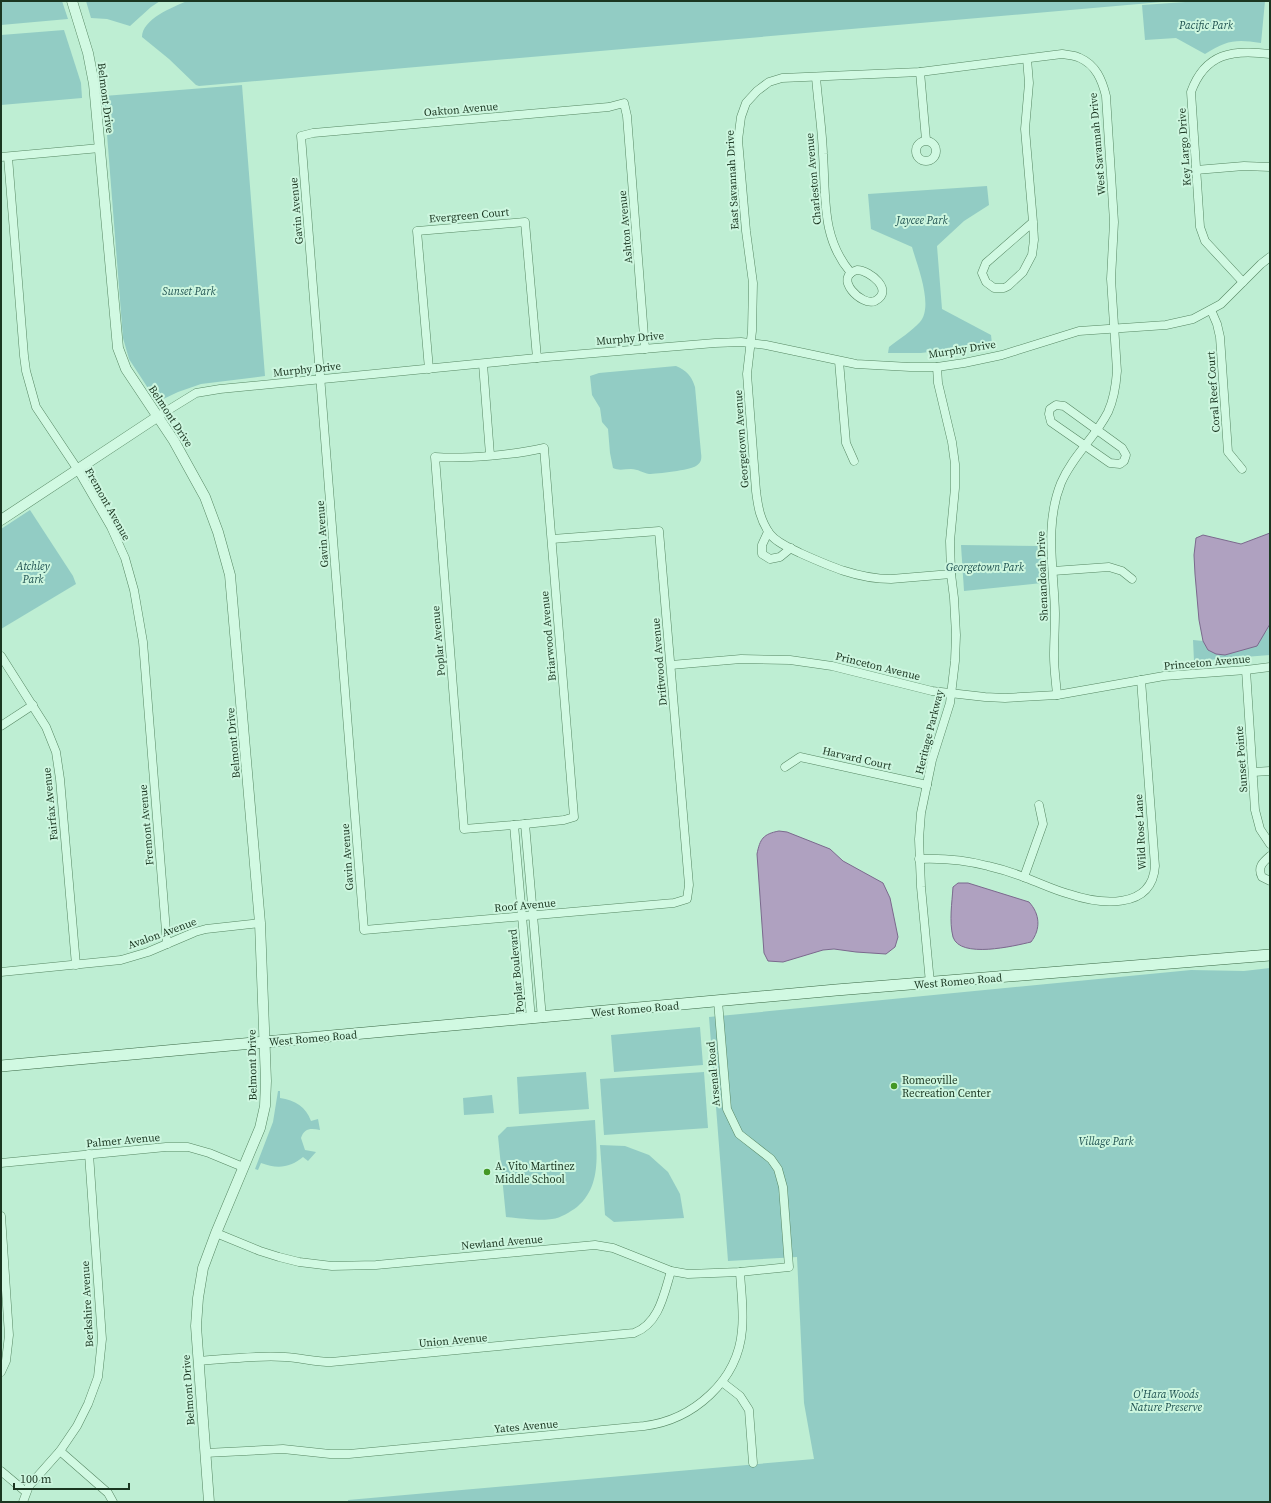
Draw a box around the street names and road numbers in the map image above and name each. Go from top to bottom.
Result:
street label: Belmont Drive [94,62,117,135]
street label: West Savannah Drive [1086,92,1109,196]
street label: Oakton Avenue [423,99,499,120]
street label: Key Largo Drive [1174,107,1195,186]
street label: East Savannah Drive [722,129,743,230]
street label: Charleston Avenue [802,132,825,226]
street label: Gavin Avenue [286,177,307,245]
street label: Ashton Avenue [615,189,636,264]
street label: Evergreen Court [428,204,510,226]
street label: Murphy Drive [595,328,665,349]
street label: Murphy Drive [927,337,997,362]
street label: Coral Reef Court [1203,350,1224,433]
street label: Murphy Drive [272,358,342,381]
street label: Belmont Drive [145,382,196,450]
street label: Georgetown Avenue [731,389,752,489]
street label: Fremont Avenue [81,465,134,544]
street label: Gavin Avenue [313,500,332,568]
street label: Shenandoah Drive [1033,530,1052,621]
street label: Briarwood Avenue [537,590,560,682]
street label: Poplar Avenue [428,605,449,677]
street label: Driftwood Avenue [648,617,671,706]
street label: Princeton Avenue [834,649,922,684]
street label: Princeton Avenue [1163,651,1251,674]
street label: Heritage Parkway [912,688,947,776]
street label: Belmont Drive [223,707,244,779]
street label: Sunset Pointe [1232,725,1251,793]
street label: Harvard Court [821,743,893,774]
street label: Fairfax Avenue [39,766,62,841]
street label: Fremont Avenue [135,784,158,866]
street label: Wild Rose Lane [1131,793,1150,870]
street label: Gavin Avenue [338,823,357,891]
street label: Roof Avenue [494,895,557,916]
street label: Avalon Avenue [126,914,199,953]
street label: Poplar Boulevard [505,928,528,1014]
street label: West Romeo Road [913,970,1004,993]
street label: West Romeo Road [590,998,681,1021]
street label: West Romeo Road [268,1027,359,1050]
street label: Belmont Drive [244,1029,261,1101]
street label: Arsenal Road [703,1040,724,1107]
street label: Palmer Avenue [85,1130,161,1151]
street label: Newland Avenue [461,1231,544,1254]
street label: Berkshire Avenue [78,1260,97,1347]
street label: Union Avenue [418,1330,488,1351]
street label: Belmont Drive [179,1354,198,1426]
street label: Yates Avenue [493,1416,559,1437]

